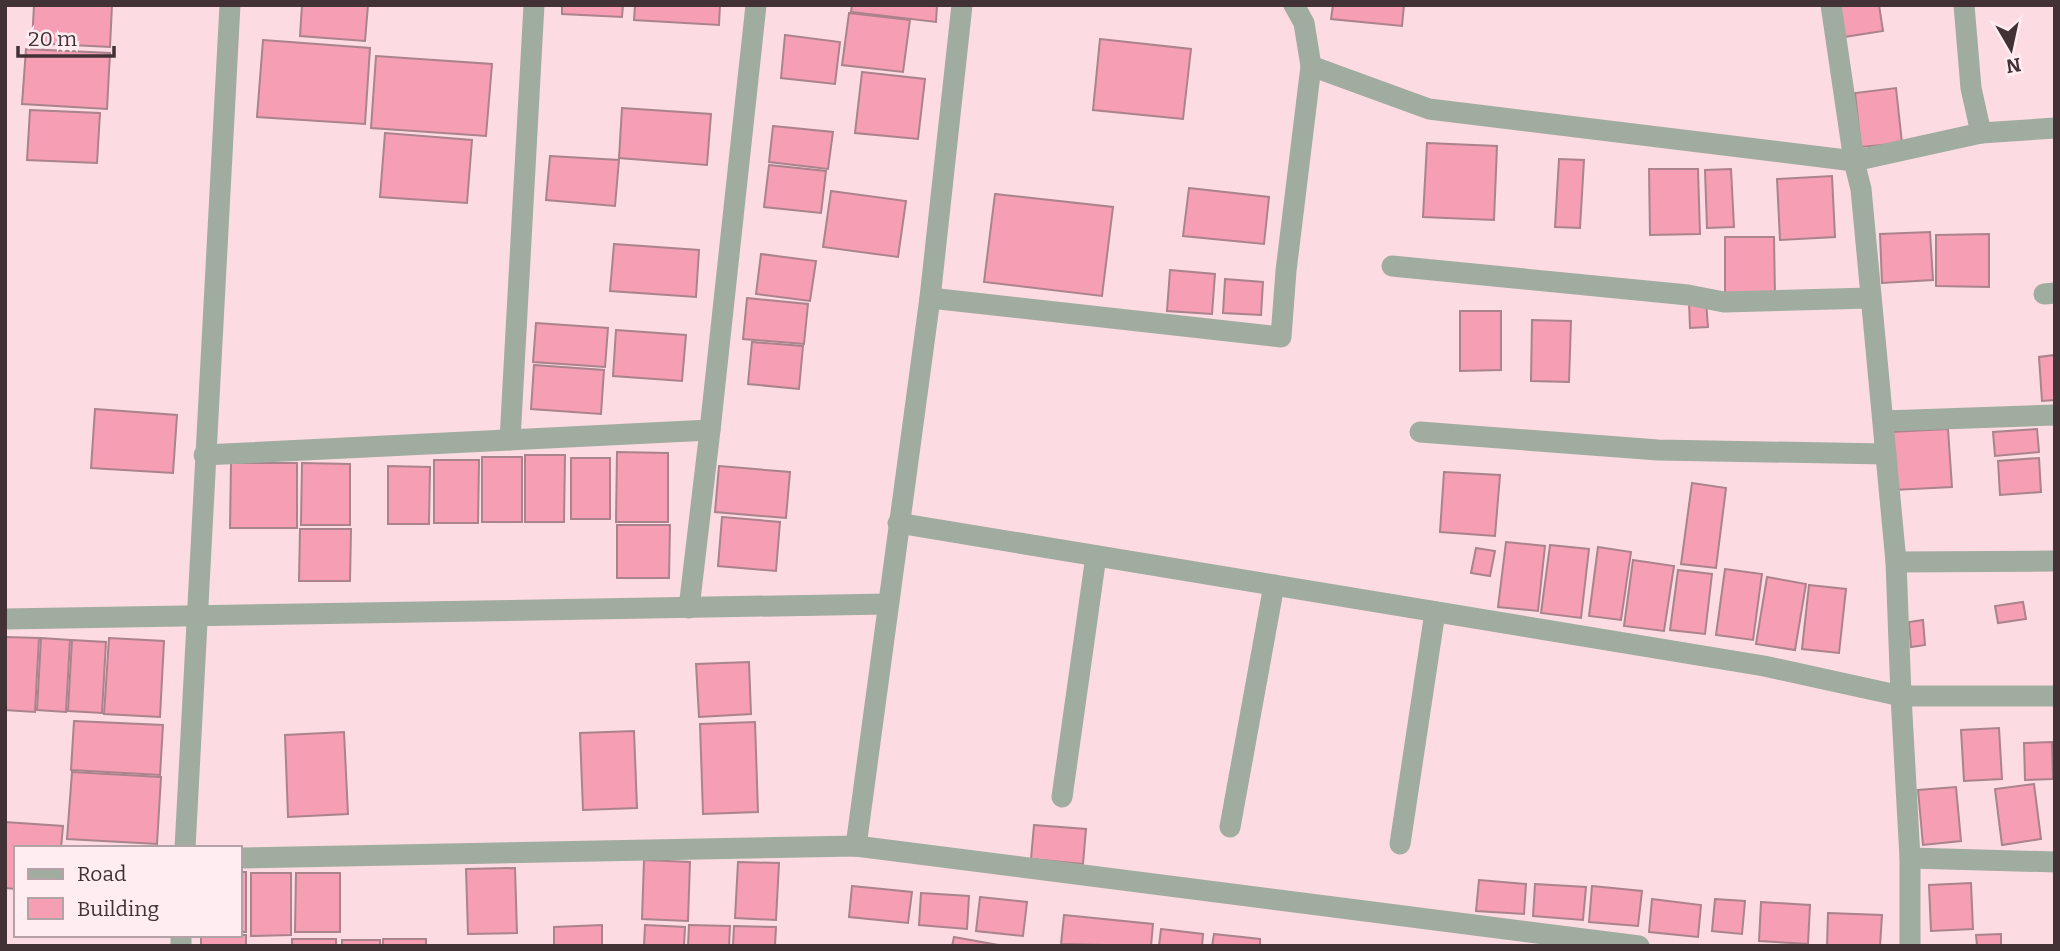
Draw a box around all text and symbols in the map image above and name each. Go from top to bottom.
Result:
scale bar [18,14,114,58]
north arrow [1976,14,2046,84]
text: 20 m [28,26,77,52]
text: N [2004,53,2023,78]
legend [14,846,242,937]
text: Road [77,861,126,887]
text: Building [77,896,160,922]

